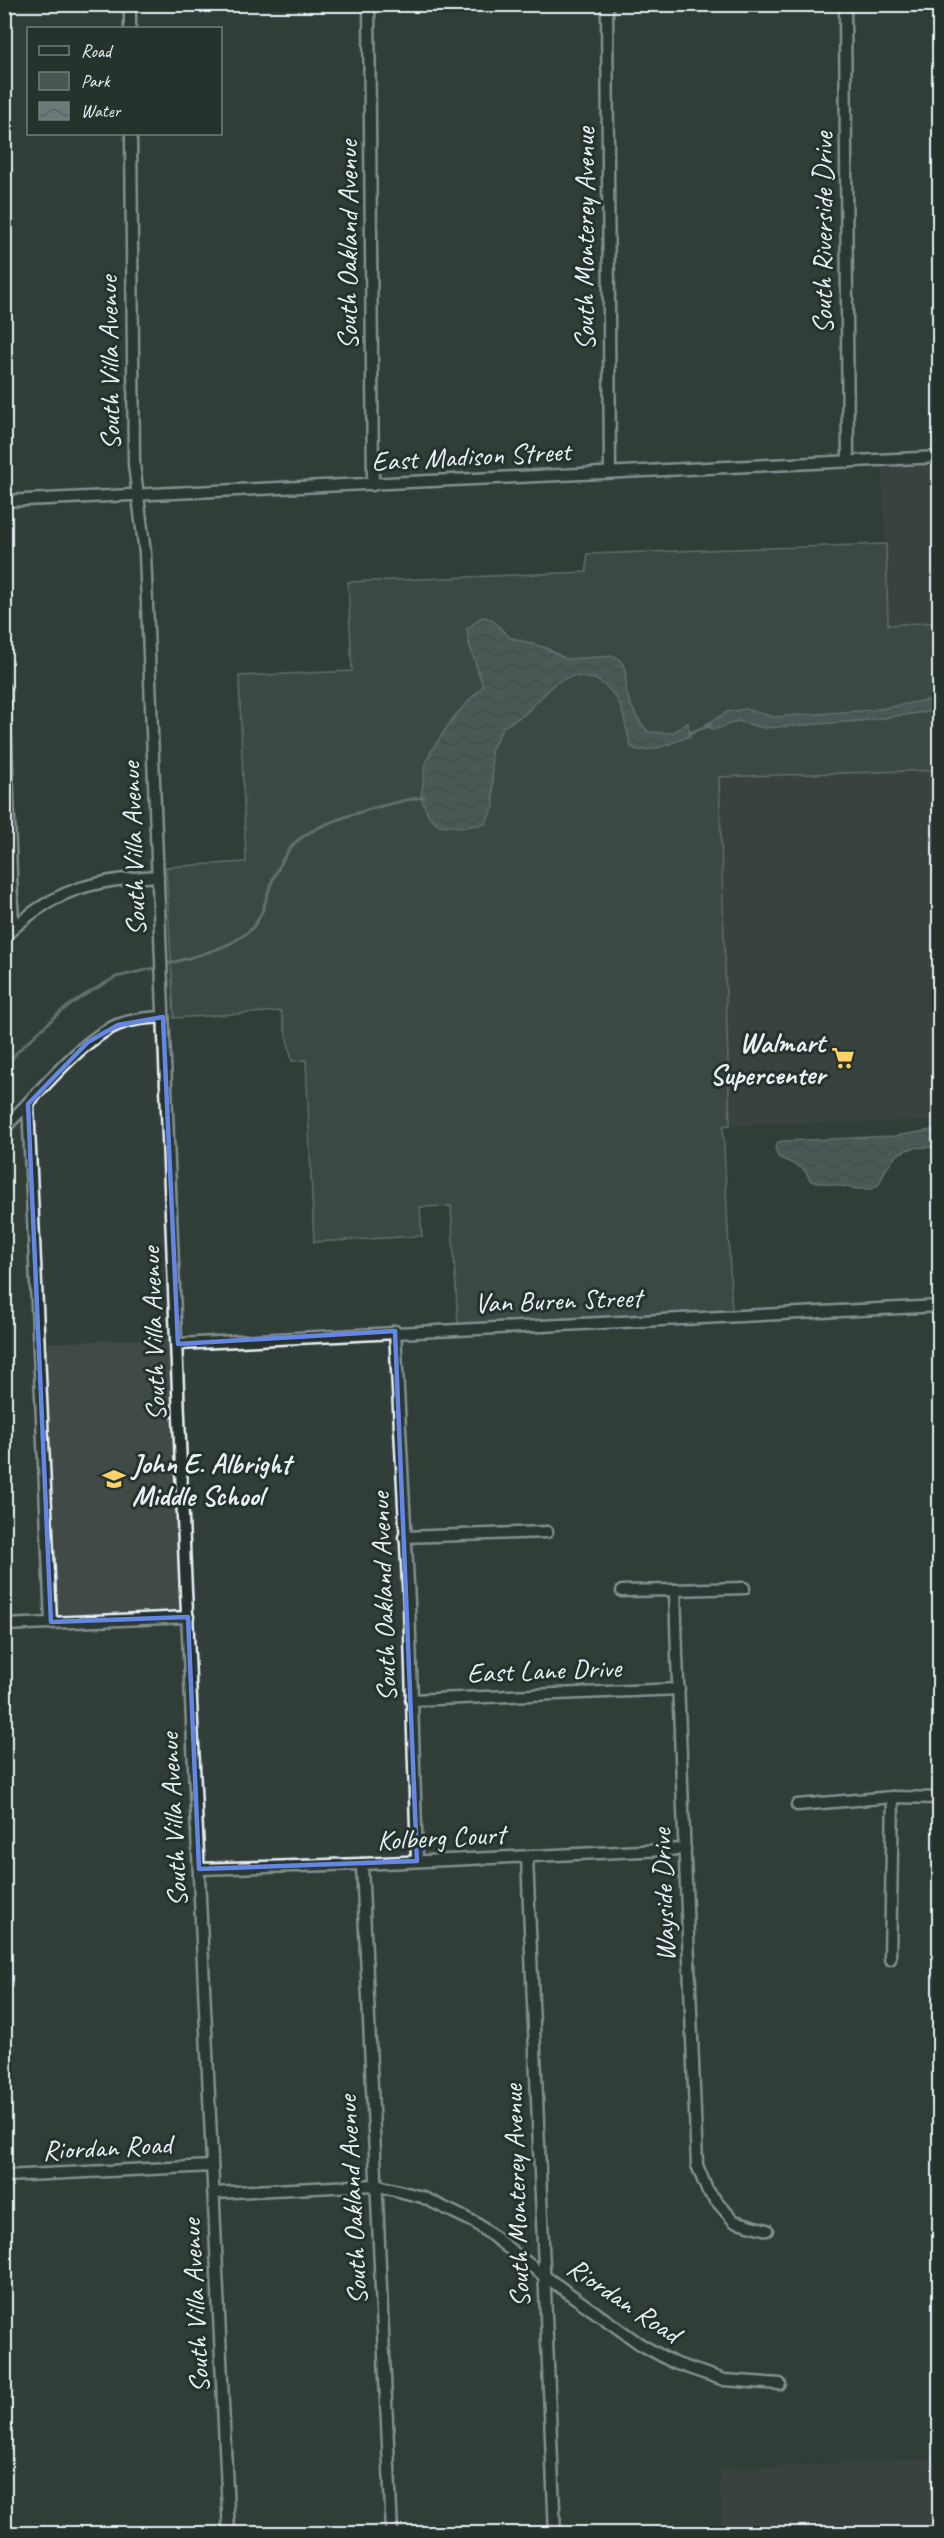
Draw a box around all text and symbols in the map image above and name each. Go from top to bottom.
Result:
legend [27,27,222,135]
text: Road [81,40,114,62]
text: Park [81,70,111,92]
text: Water [81,100,122,122]
street label: South Monterey Avenue [567,126,602,351]
street label: South Riverside Drive [805,130,840,334]
street label: South Oakland Avenue [330,138,365,350]
street label: South Villa Avenue [90,274,128,450]
street label: East Madison Street [370,433,574,479]
street label: South Villa Avenue [112,759,154,937]
place label: Walmart Supercenter [710,1025,828,1092]
supermarket icon: Walmart Supercenter [830,1045,856,1071]
street label: South Villa Avenue [132,1244,174,1422]
street label: Van Buren Street [474,1279,646,1320]
place label: John E. Albright Middle School [130,1446,295,1513]
school or university icon: John E. Albright Middle School [101,1466,127,1492]
street label: South Oakland Avenue [362,1490,404,1702]
street label: East Lane Drive [466,1650,624,1690]
street label: South Villa Avenue [151,1730,195,1908]
street label: Kolberg Court [376,1816,510,1858]
street label: Wayside Drive [643,1826,683,1962]
street label: South Monterey Avenue [495,2082,537,2308]
street label: South Oakland Avenue [329,2093,375,2306]
street label: Riordan Road [42,2126,176,2168]
street label: South Villa Avenue [173,2216,217,2394]
street label: Riordan Road [561,2249,691,2353]

